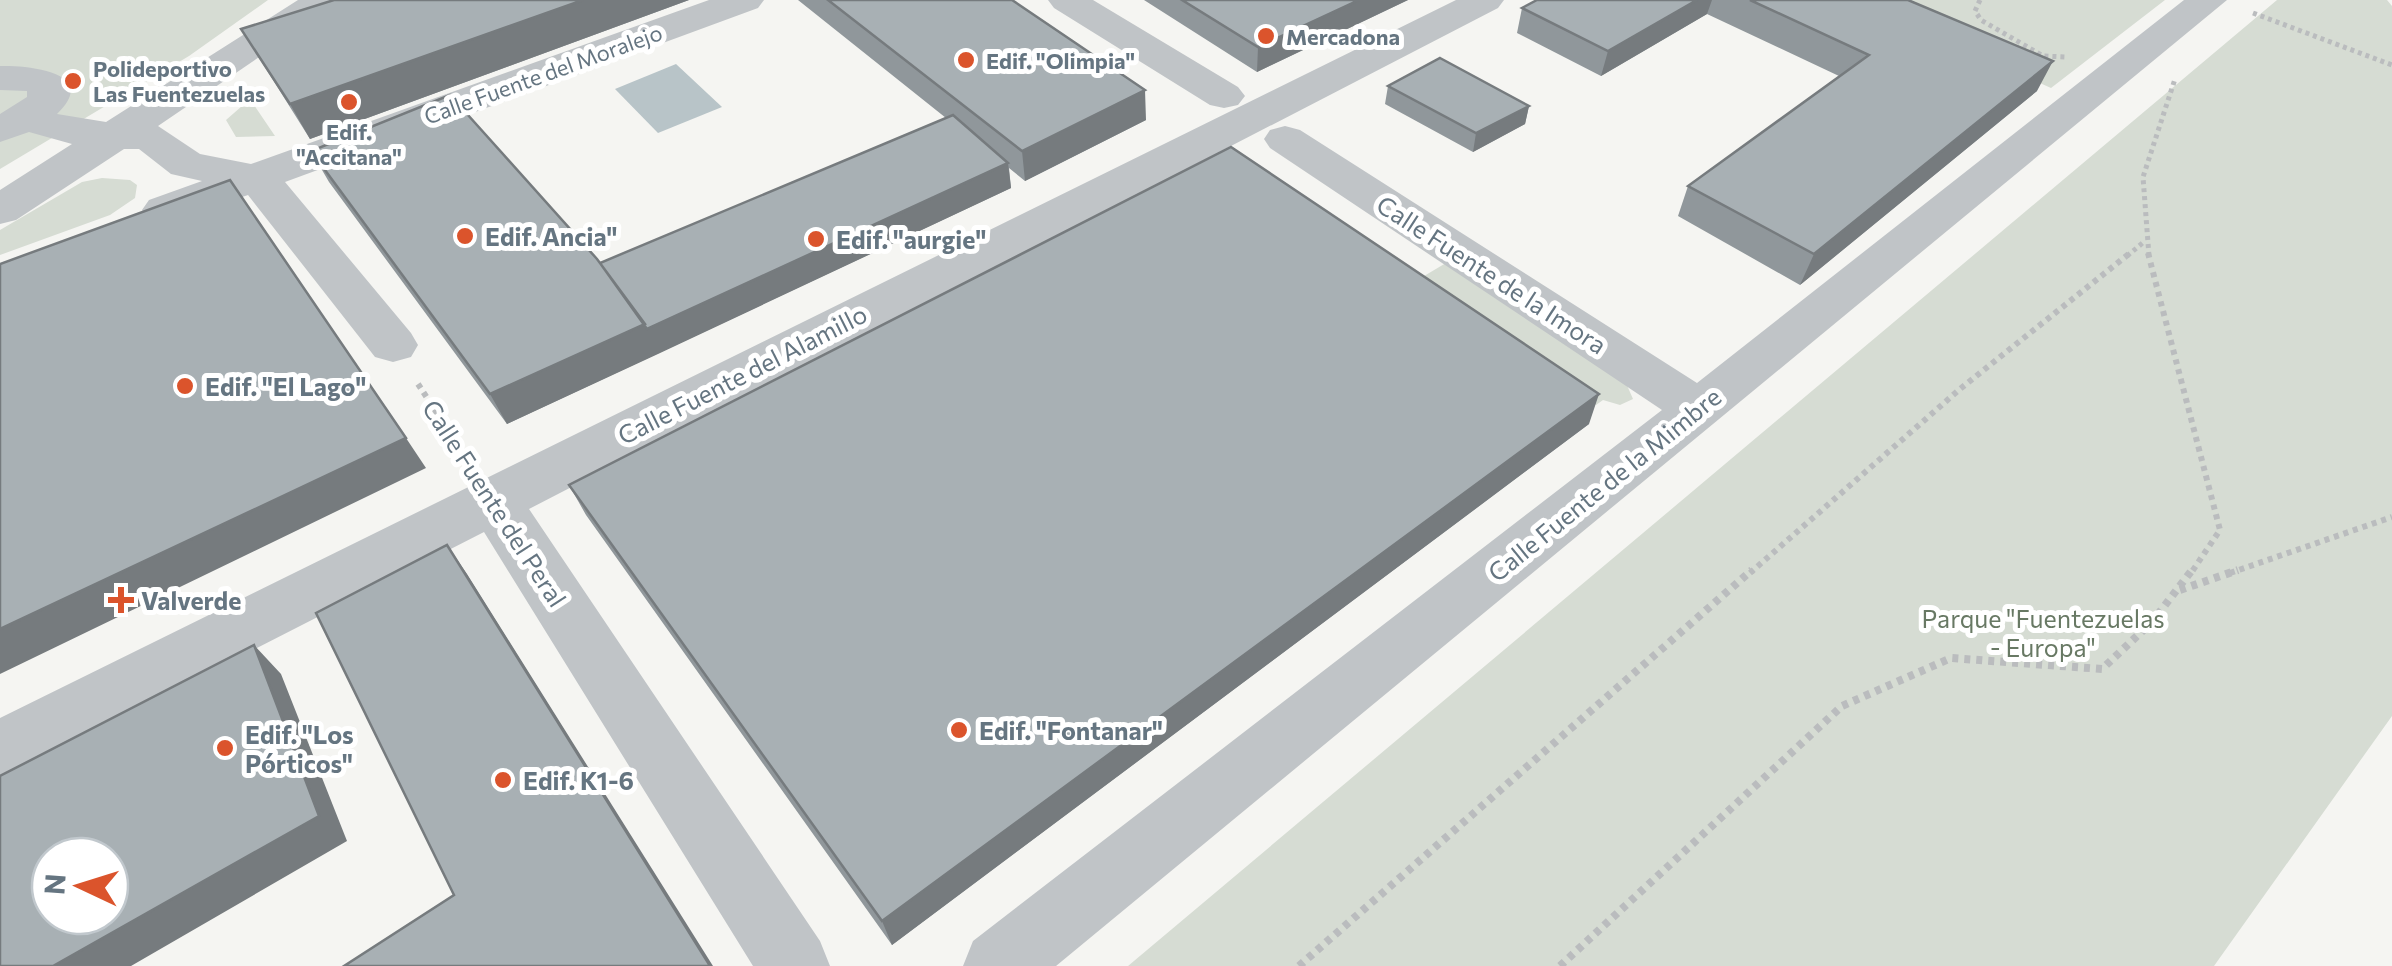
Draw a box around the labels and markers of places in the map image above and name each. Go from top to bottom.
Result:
place label: Mercadona [1286,23,1400,50]
marker: Mercadona [1255,25,1277,47]
place label: Edif. "Olimpia" [986,47,1135,74]
marker: Edif. "Olimpia" [955,49,977,71]
place label: Polideportivo Las Fuentezuelas [93,55,265,107]
marker: Polideportivo Las Fuentezuelas [62,70,84,92]
marker: Edif. "Accitana" [338,91,360,113]
place label: Edif. "Accitana" [296,118,402,170]
place label: Edif. Ancia" [485,221,617,251]
place label: Edif. "aurgie" [836,224,986,254]
marker: Edif. Ancia" [454,225,476,247]
marker: Edif. "aurgie" [805,228,827,250]
place label: Edif. "El Lago" [205,371,366,401]
marker: Edif. "El Lago" [174,375,196,397]
place label: Valverde [141,585,241,615]
marker: Valverde [110,589,132,611]
place label: Edif. "Fontanar" [979,715,1163,745]
place label: Edif. "Los Pórticos" [245,719,354,778]
marker: Edif. "Fontanar" [948,719,970,741]
marker: Edif. "Los Pórticos" [214,737,236,759]
place label: Edif. K1-6 [523,765,634,795]
marker: Edif. K1-6 [492,769,514,791]

